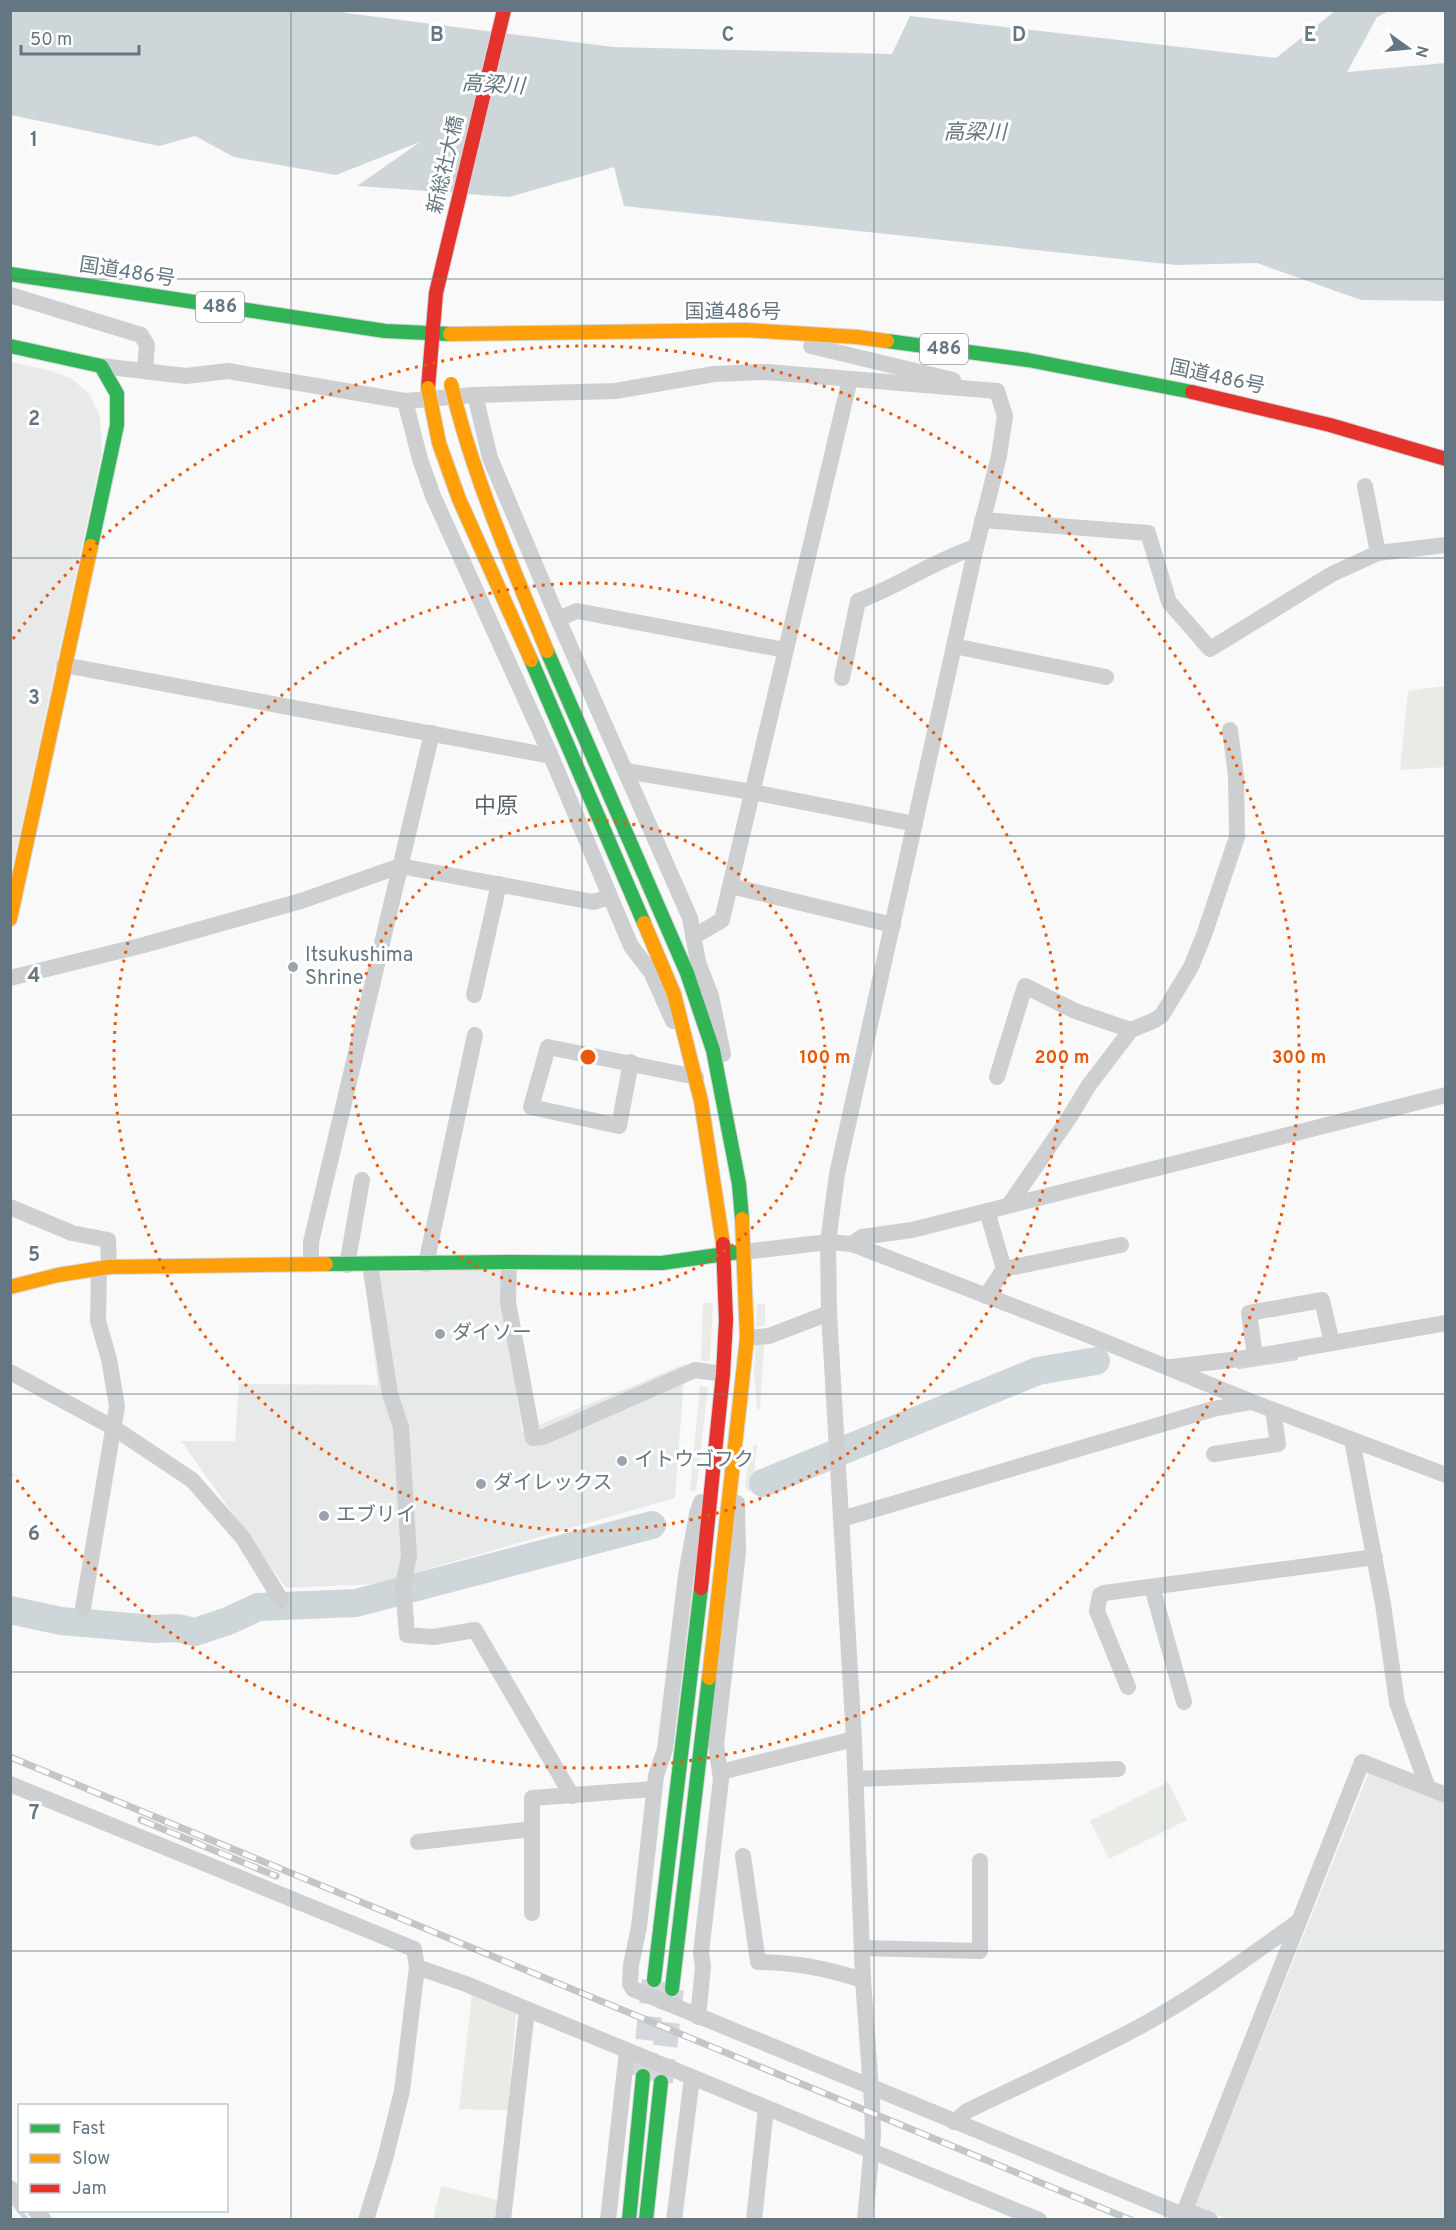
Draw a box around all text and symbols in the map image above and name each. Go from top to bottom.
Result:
scale bar [21,18,140,56]
north arrow [1378,18,1438,78]
text: B [430,23,444,49]
text: C [722,23,734,49]
text: D [1012,23,1026,49]
text: E [1304,23,1316,49]
text: 50 m [30,29,72,52]
text: N [1409,43,1432,60]
water label: 高梁川 [461,71,527,101]
street label: 新総社大橋 [423,113,471,217]
water label: 高梁川 [944,120,1008,147]
text: 1 [30,128,38,154]
street label: 国道486号 [77,253,177,293]
road number: 486 [196,292,244,322]
street label: 国道486号 [685,300,781,326]
road number: 486 [920,334,968,364]
street label: 国道486号 [1167,355,1267,401]
text: 2 [28,407,40,433]
text: 3 [28,686,40,712]
district label: 中原 [474,794,518,821]
place label: Itsukushima Shrine [305,943,413,992]
marker: Itsukushima Shrine [286,960,300,974]
text: 4 [28,964,40,990]
centre of rings [578,1047,598,1067]
text: 100 m [799,1047,851,1070]
text: 200 m [1034,1047,1090,1070]
text: 300 m [1272,1047,1326,1070]
text: 5 [28,1243,40,1269]
place label: ダイソー [452,1321,532,1347]
marker: ダイソー [433,1327,447,1341]
place label: イトウゴフク [634,1448,754,1474]
marker: イトウゴフク [615,1454,629,1468]
place label: ダイレックス [493,1471,612,1497]
marker: ダイレックス [474,1477,488,1491]
place label: エブリイ [336,1503,416,1529]
marker: エブリイ [317,1509,331,1523]
text: 6 [28,1522,40,1548]
text: 7 [29,1801,39,1827]
legend [18,2104,228,2212]
text: Fast [72,2118,105,2141]
text: Slow [72,2148,110,2171]
text: Jam [72,2178,107,2201]

